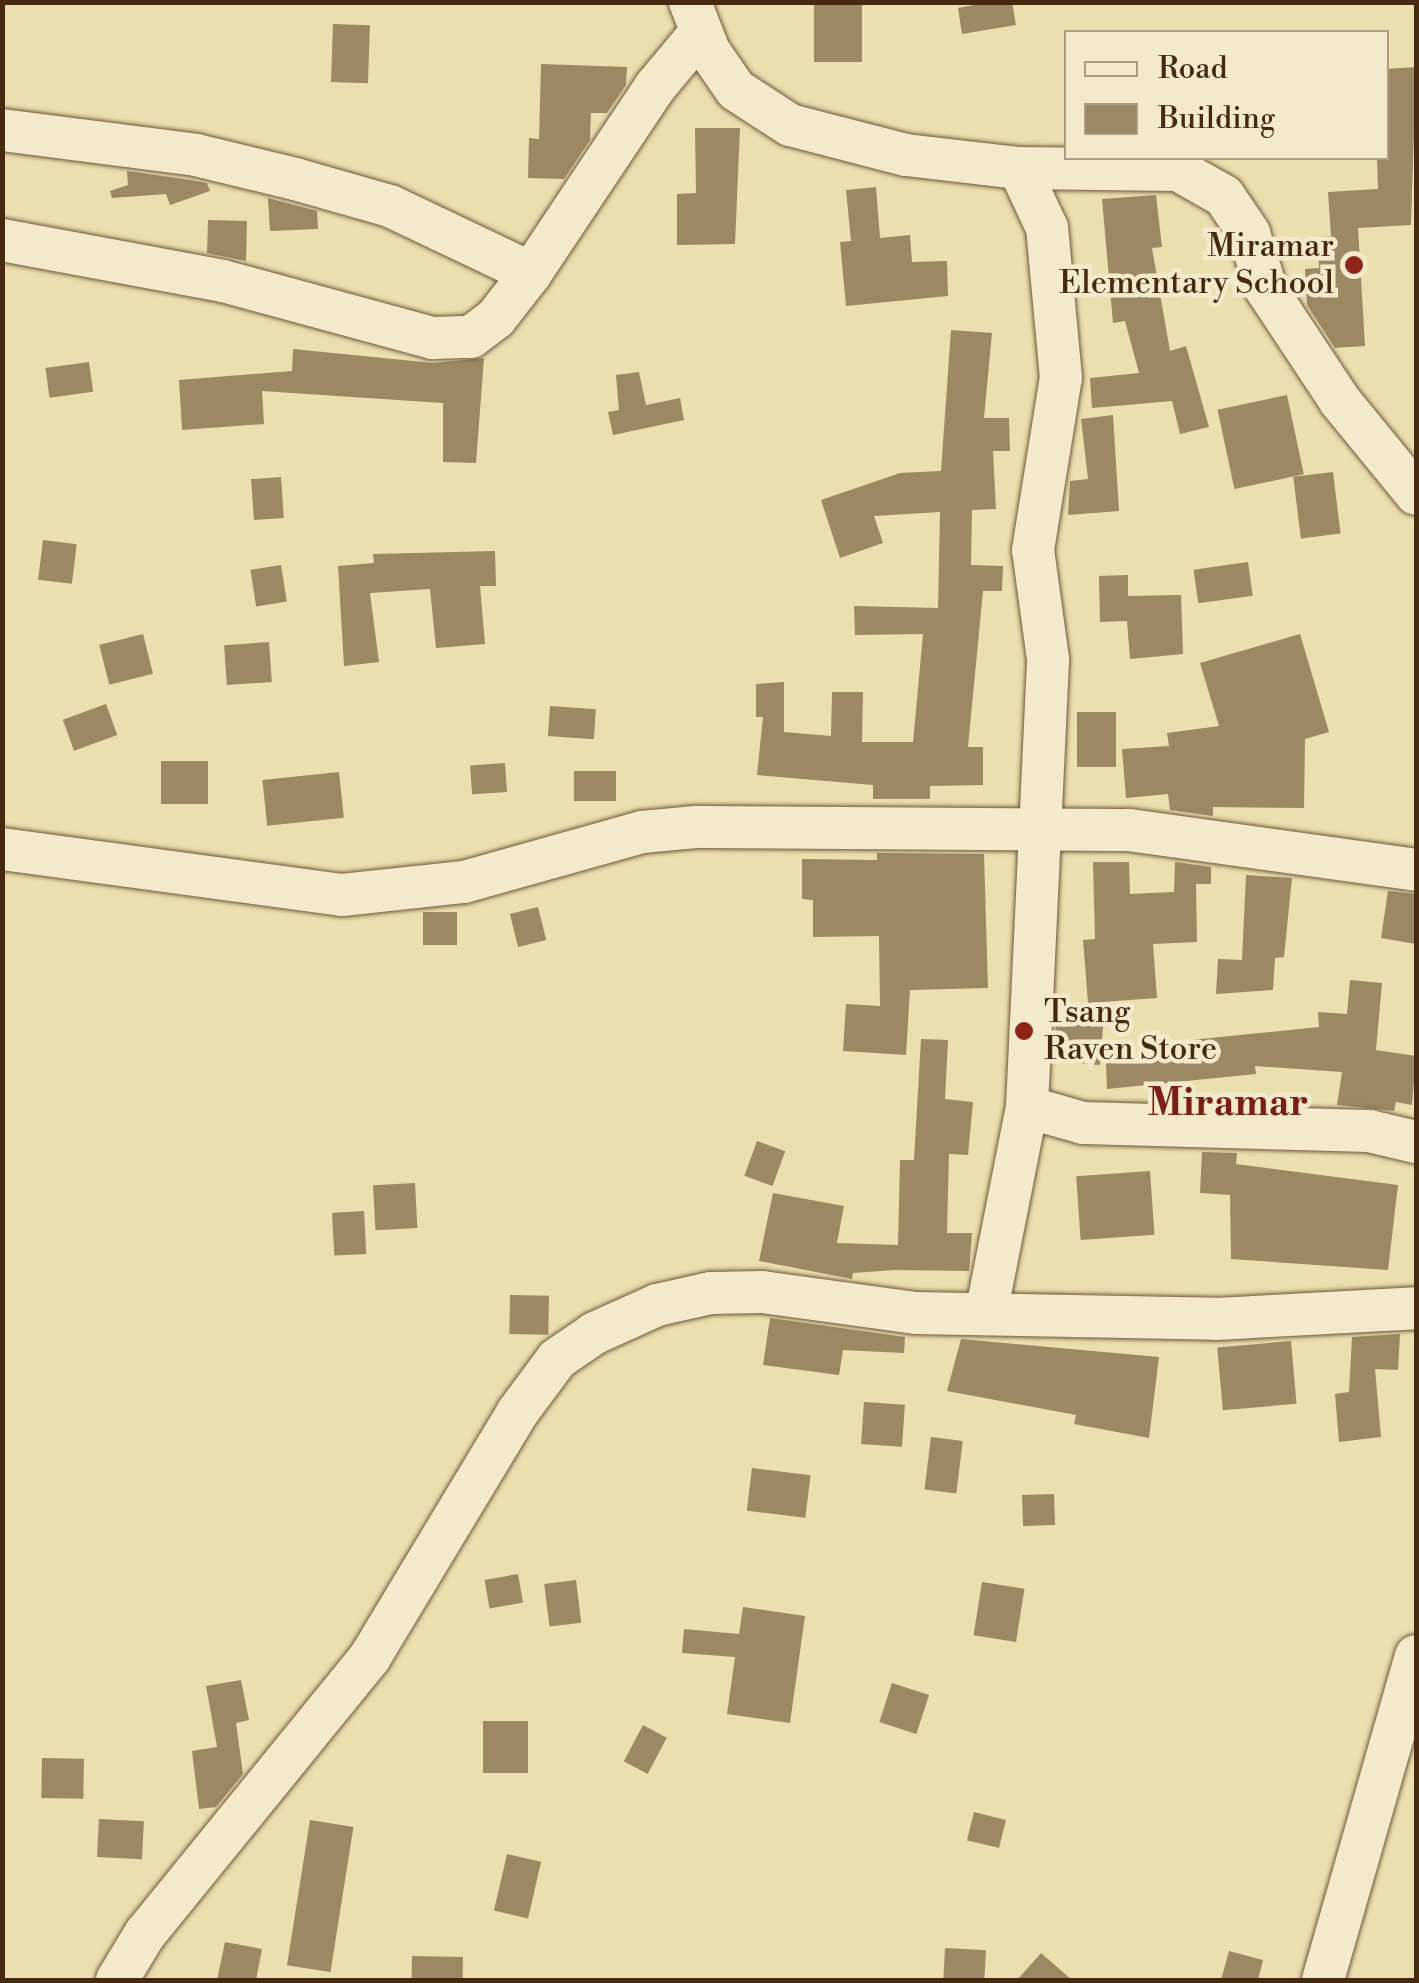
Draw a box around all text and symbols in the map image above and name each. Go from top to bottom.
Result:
legend [1064,30,1389,160]
text: Road [1158,50,1228,88]
text: Building [1158,100,1275,138]
place label: Miramar Elementary School [1059,228,1334,303]
marker: Miramar Elementary School [1343,254,1365,276]
place label: Tsang Raven Store [1044,994,1217,1069]
marker: Tsang Raven Store [1013,1020,1035,1042]
district label: Miramar [1147,1081,1309,1127]

